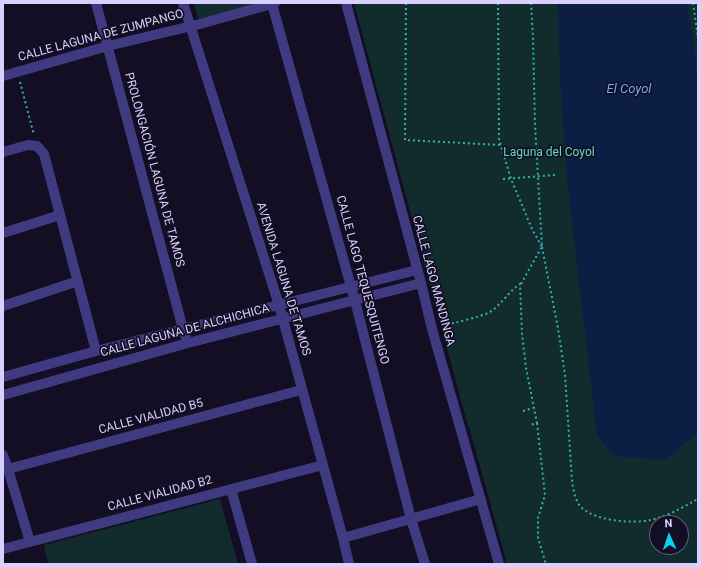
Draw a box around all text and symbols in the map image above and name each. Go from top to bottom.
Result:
street label: CALLE LAGUNA DE ZUMPANGO [17,7,185,65]
street label: PROLONGACIÓN LAGUNA DE TAMOS [121,71,187,269]
water label: El Coyol [607,82,651,98]
park label: Laguna del Coyol [503,146,595,160]
street label: CALLE LAGO TEQUESQUITENGO [333,194,391,366]
street label: AVENIDA LAGUNA DE TAMOS [253,200,313,358]
street label: CALLE LAGO MANDINGA [409,214,457,348]
street label: CALLE LAGUNA DE ALCHICHICA [99,301,271,361]
street label: CALLE VIALIDAD B5 [97,396,205,438]
street label: CALLE VIALIDAD B2 [106,473,214,515]
north arrow [649,515,689,555]
text: N [664,517,673,530]

